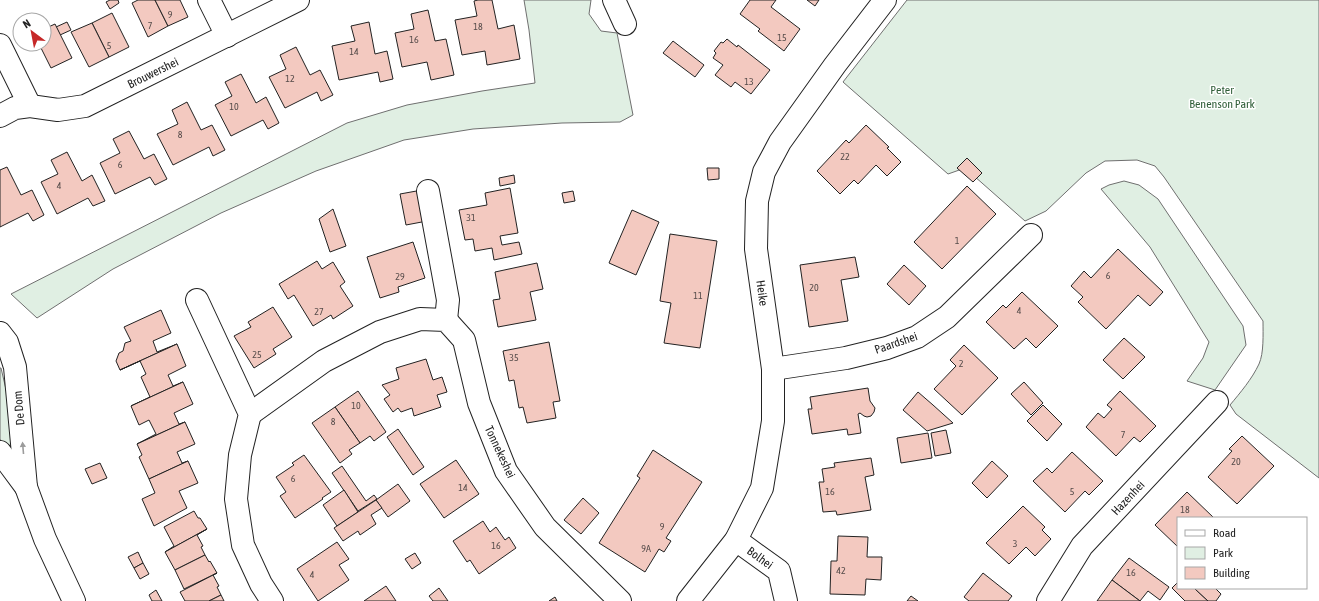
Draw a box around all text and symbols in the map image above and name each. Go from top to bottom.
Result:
house number: 9 [168,9,173,20]
north arrow [12,12,52,52]
text: N [21,17,33,30]
house number: 7 [148,20,153,31]
house number: 18 [473,21,483,32]
house number: 15 [777,32,787,43]
house number: 16 [409,34,419,45]
house number: 5 [107,40,112,51]
house number: 14 [349,46,359,57]
street label: Brouwershei [125,55,181,91]
house number: 12 [285,73,295,84]
house number: 13 [744,76,754,87]
park label: Peter Benenson Park [1189,83,1256,111]
house number: 10 [229,101,239,112]
house number: 8 [178,129,183,140]
house number: 22 [840,151,850,162]
house number: 6 [118,159,123,170]
house number: 4 [57,180,62,191]
house number: 31 [466,212,476,223]
house number: 1 [955,235,960,246]
house number: 6 [1106,270,1111,281]
house number: 29 [395,271,405,282]
street label: Heike [753,279,771,307]
house number: 20 [809,282,819,293]
house number: 11 [693,290,703,301]
house number: 4 [1017,305,1022,316]
house number: 27 [314,306,324,317]
street label: Paardshei [873,329,919,357]
house number: 25 [252,349,262,360]
house number: 35 [509,352,519,363]
house number: 2 [959,358,964,369]
street label: De Dom [11,390,27,426]
house number: 10 [351,400,361,411]
house number: 8 [331,416,336,427]
street label: Tonnekeshei [482,424,518,480]
house number: 7 [1121,429,1126,440]
one-way arrow [19,442,26,454]
house number: 20 [1231,456,1241,467]
house number: 6 [291,473,296,484]
street label: Hazenhei [1109,478,1147,518]
house number: 14 [458,482,468,493]
house number: 16 [825,486,835,497]
house number: 5 [1070,486,1075,497]
house number: 18 [1180,504,1190,515]
legend [1177,517,1307,589]
house number: 9 [660,521,665,532]
text: Road [1213,526,1236,540]
house number: 3 [1013,538,1018,549]
house number: 16 [491,540,501,551]
house number: 9A [641,543,651,554]
street label: Bolhei [744,544,776,572]
text: Park [1213,546,1234,560]
house number: 42 [836,565,846,576]
text: Building [1213,566,1251,580]
house number: 16 [1126,567,1136,578]
house number: 4 [310,569,315,580]

